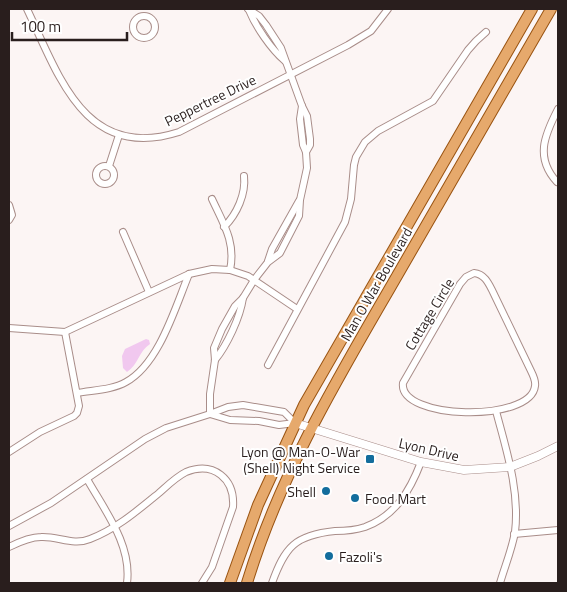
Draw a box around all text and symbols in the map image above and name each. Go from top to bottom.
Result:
scale bar [12,10,128,42]
text: 100 m [20,15,61,38]
street label: Peppertree Drive [161,69,259,131]
street label: Man O War Boulevard [335,223,417,345]
street label: Cottage Circle [399,274,459,354]
street label: Lyon Drive [397,432,461,466]
place label: Lyon @ Man-O-War (Shell) Night Service [241,441,360,478]
marker: Lyon @ Man-O-War (Shell) Night Service [364,453,376,465]
place label: Shell [287,481,316,502]
marker: Shell [320,485,332,497]
place label: Food Mart [365,488,426,509]
marker: Food Mart [349,492,361,504]
place label: Fazoli's [339,546,382,567]
marker: Fazoli's [323,550,335,562]

